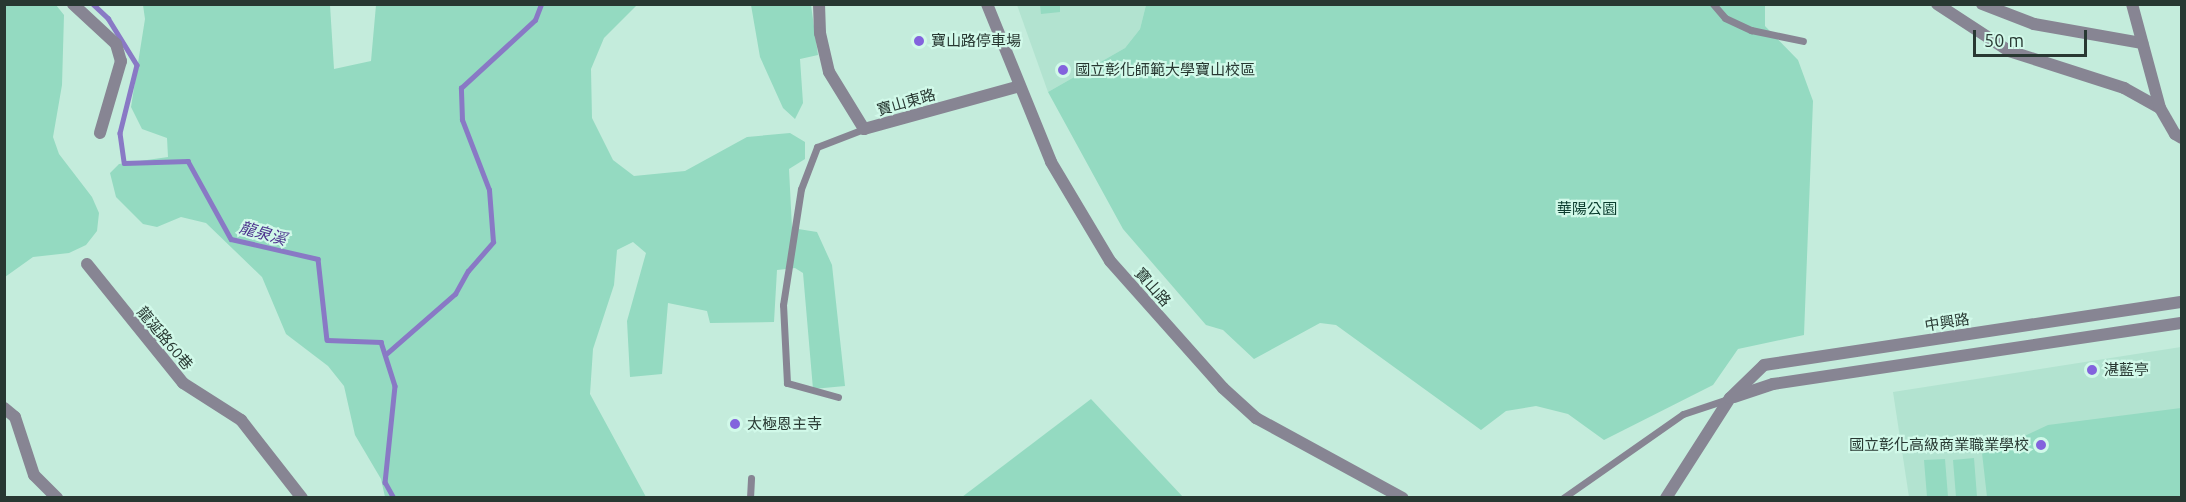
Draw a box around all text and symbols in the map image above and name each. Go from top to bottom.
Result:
scale bar [1976,18,2090,56]
text: 50 m [1984,30,2024,50]
place label: 寶山路停車場 [931,32,1021,50]
marker: 寶山路停車場 [912,34,926,48]
place label: 國立彰化師範大學寶山校區 [1075,61,1255,79]
marker: 國立彰化師範大學寶山校區 [1056,63,1070,77]
street label: 寶山東路 [875,85,937,119]
park label: 華陽公園 [1557,200,1617,218]
water label: 龍泉溪 [237,217,289,249]
street label: 寶山路 [1131,264,1175,310]
street label: 龍涎路60巷 [133,303,197,373]
street label: 中興路 [1923,310,1971,334]
place label: 湛藍亭 [2104,361,2149,379]
marker: 湛藍亭 [2085,363,2099,377]
place label: 太極恩主寺 [747,415,822,433]
marker: 太極恩主寺 [728,417,742,431]
place label: 國立彰化高級商業職業學校 [1849,436,2029,454]
marker: 國立彰化高級商業職業學校 [2034,438,2048,452]

